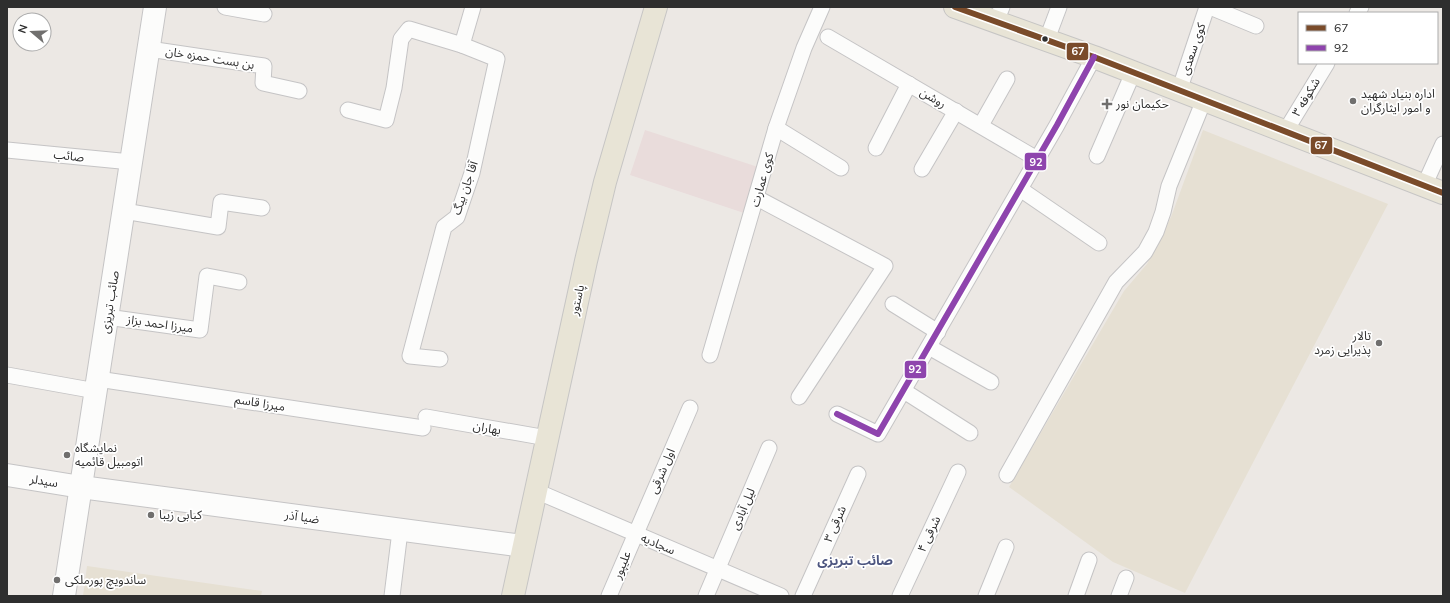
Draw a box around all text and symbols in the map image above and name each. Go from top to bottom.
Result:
north arrow [12,12,52,52]
legend [1298,12,1438,64]
street label: کوی سعدی [1177,20,1209,77]
text: 67 [1334,20,1348,35]
text: N [15,23,31,35]
unlabelled marker [1040,34,1050,44]
text: 92 [1334,40,1348,55]
line badge: 67 [1066,42,1089,61]
street label: بن بست حمزه خان [165,43,256,72]
text: 67 [1071,44,1085,58]
street label: شکوفه ۳ [1288,75,1323,119]
street label: روشن [917,84,949,111]
place label: اداره بنیاد شهید و امور ایثارگران [1361,86,1435,115]
place label: حکیمان نور [1115,96,1169,111]
marker: اداره بنیاد شهید و امور ایثارگران [1348,96,1358,106]
marker: حکیمان نور [1101,98,1113,110]
line badge: 67 [1310,136,1333,155]
text: 67 [1314,138,1328,152]
street label: صائب [53,146,85,165]
street label: کوی عمارت [747,150,777,209]
line badge: 92 [1024,152,1047,171]
text: 92 [1029,155,1043,169]
street label: آقا جان بیگ [448,158,481,217]
street label: صائب تبریزی [97,269,122,334]
street label: پاستور [566,283,588,318]
street label: میرزا احمد بزاز [125,311,194,336]
place label: تالار پذیرایی زمرد [1314,328,1371,358]
marker: تالار پذیرایی زمرد [1374,338,1384,348]
line badge: 92 [904,360,927,379]
text: 92 [908,362,922,376]
street label: میرزا قاسم [234,391,286,416]
street label: بهاران [472,418,502,437]
place label: نمایشگاه اتومبیل قائمیه [75,440,143,469]
street label: اول شرقی [645,446,678,496]
marker: نمایشگاه اتومبیل قائمیه [62,450,72,460]
street label: سیدلر [28,471,59,490]
street label: لیل آبادی [727,486,758,532]
street label: ۳ شرقی [820,503,849,544]
place label: کبابی زیبا [159,507,203,522]
street label: ضیا آذر [283,507,321,526]
marker: کبابی زیبا [146,510,156,520]
street label: ۴ شرقی [914,513,943,554]
street label: سجادیه [639,530,678,557]
street label: علیپور [609,549,635,582]
district label: صائب تبریزی [817,552,893,568]
place label: ساندویچ پورملکی [65,572,146,589]
marker: ساندویچ پورملکی [52,575,62,585]

